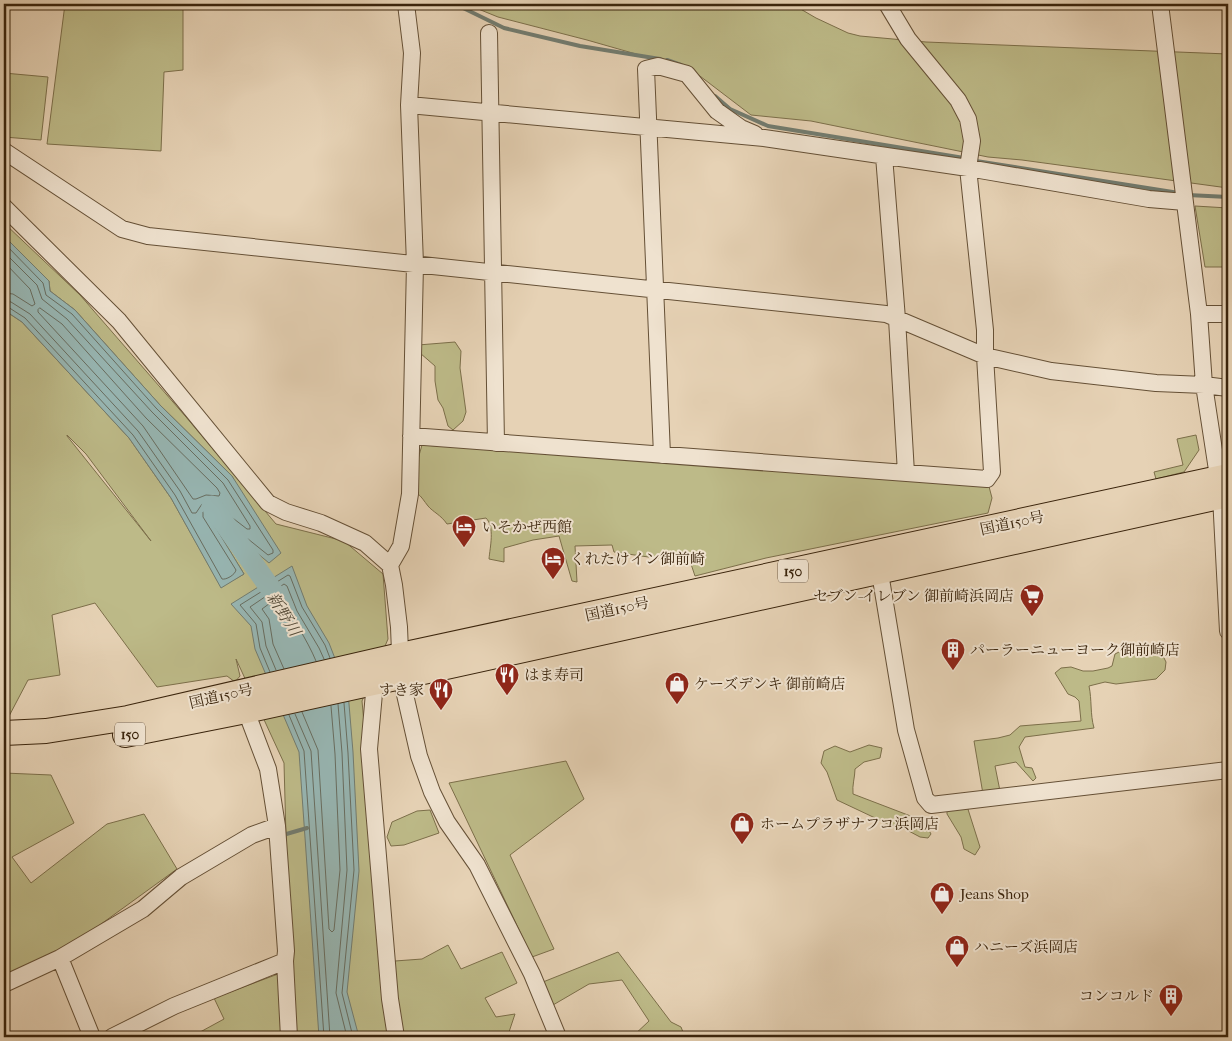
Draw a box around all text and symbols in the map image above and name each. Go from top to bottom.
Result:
street label: 国道150号 [978,507,1046,539]
hotel icon: いそかぜ西館 [451,514,477,548]
place label: いそかぜ西館 [482,518,572,536]
hotel icon: くれたけイン御前崎 [540,546,566,580]
place label: くれたけイン御前崎 [570,550,705,568]
road number: 150 [778,560,808,582]
supermarket icon: セブン-イレブン 御前崎浜岡店 [1019,583,1045,617]
place label: セブン-イレブン 御前崎浜岡店 [813,587,1014,605]
water label: 新野川 [263,589,306,641]
street label: 国道150号 [583,593,651,625]
building icon: パーラーニューヨーク御前崎店 [940,637,966,671]
place label: パーラーニューヨーク御前崎店 [970,641,1180,659]
restaurant icon: はま寿司 [494,662,520,696]
place label: はま寿司 [524,666,584,684]
shop icon: ケーズデンキ 御前崎店 [664,671,690,705]
place label: ケーズデンキ 御前崎店 [694,675,846,693]
restaurant icon: すき家 [428,677,454,711]
street label: 国道150号 [187,680,255,712]
place label: すき家 [379,681,424,699]
road number: 150 [115,722,145,746]
shop icon: ホームプラザナフコ浜岡店 [729,811,755,845]
place label: ホームプラザナフコ浜岡店 [760,815,939,833]
shop icon: Jeans Shop [929,881,955,915]
place label: Jeans Shop [959,885,1029,903]
shop icon: ハニーズ浜岡店 [944,934,970,968]
place label: ハニーズ浜岡店 [974,938,1078,956]
building icon: コンコルド [1158,983,1184,1017]
place label: コンコルド [1079,987,1154,1005]

